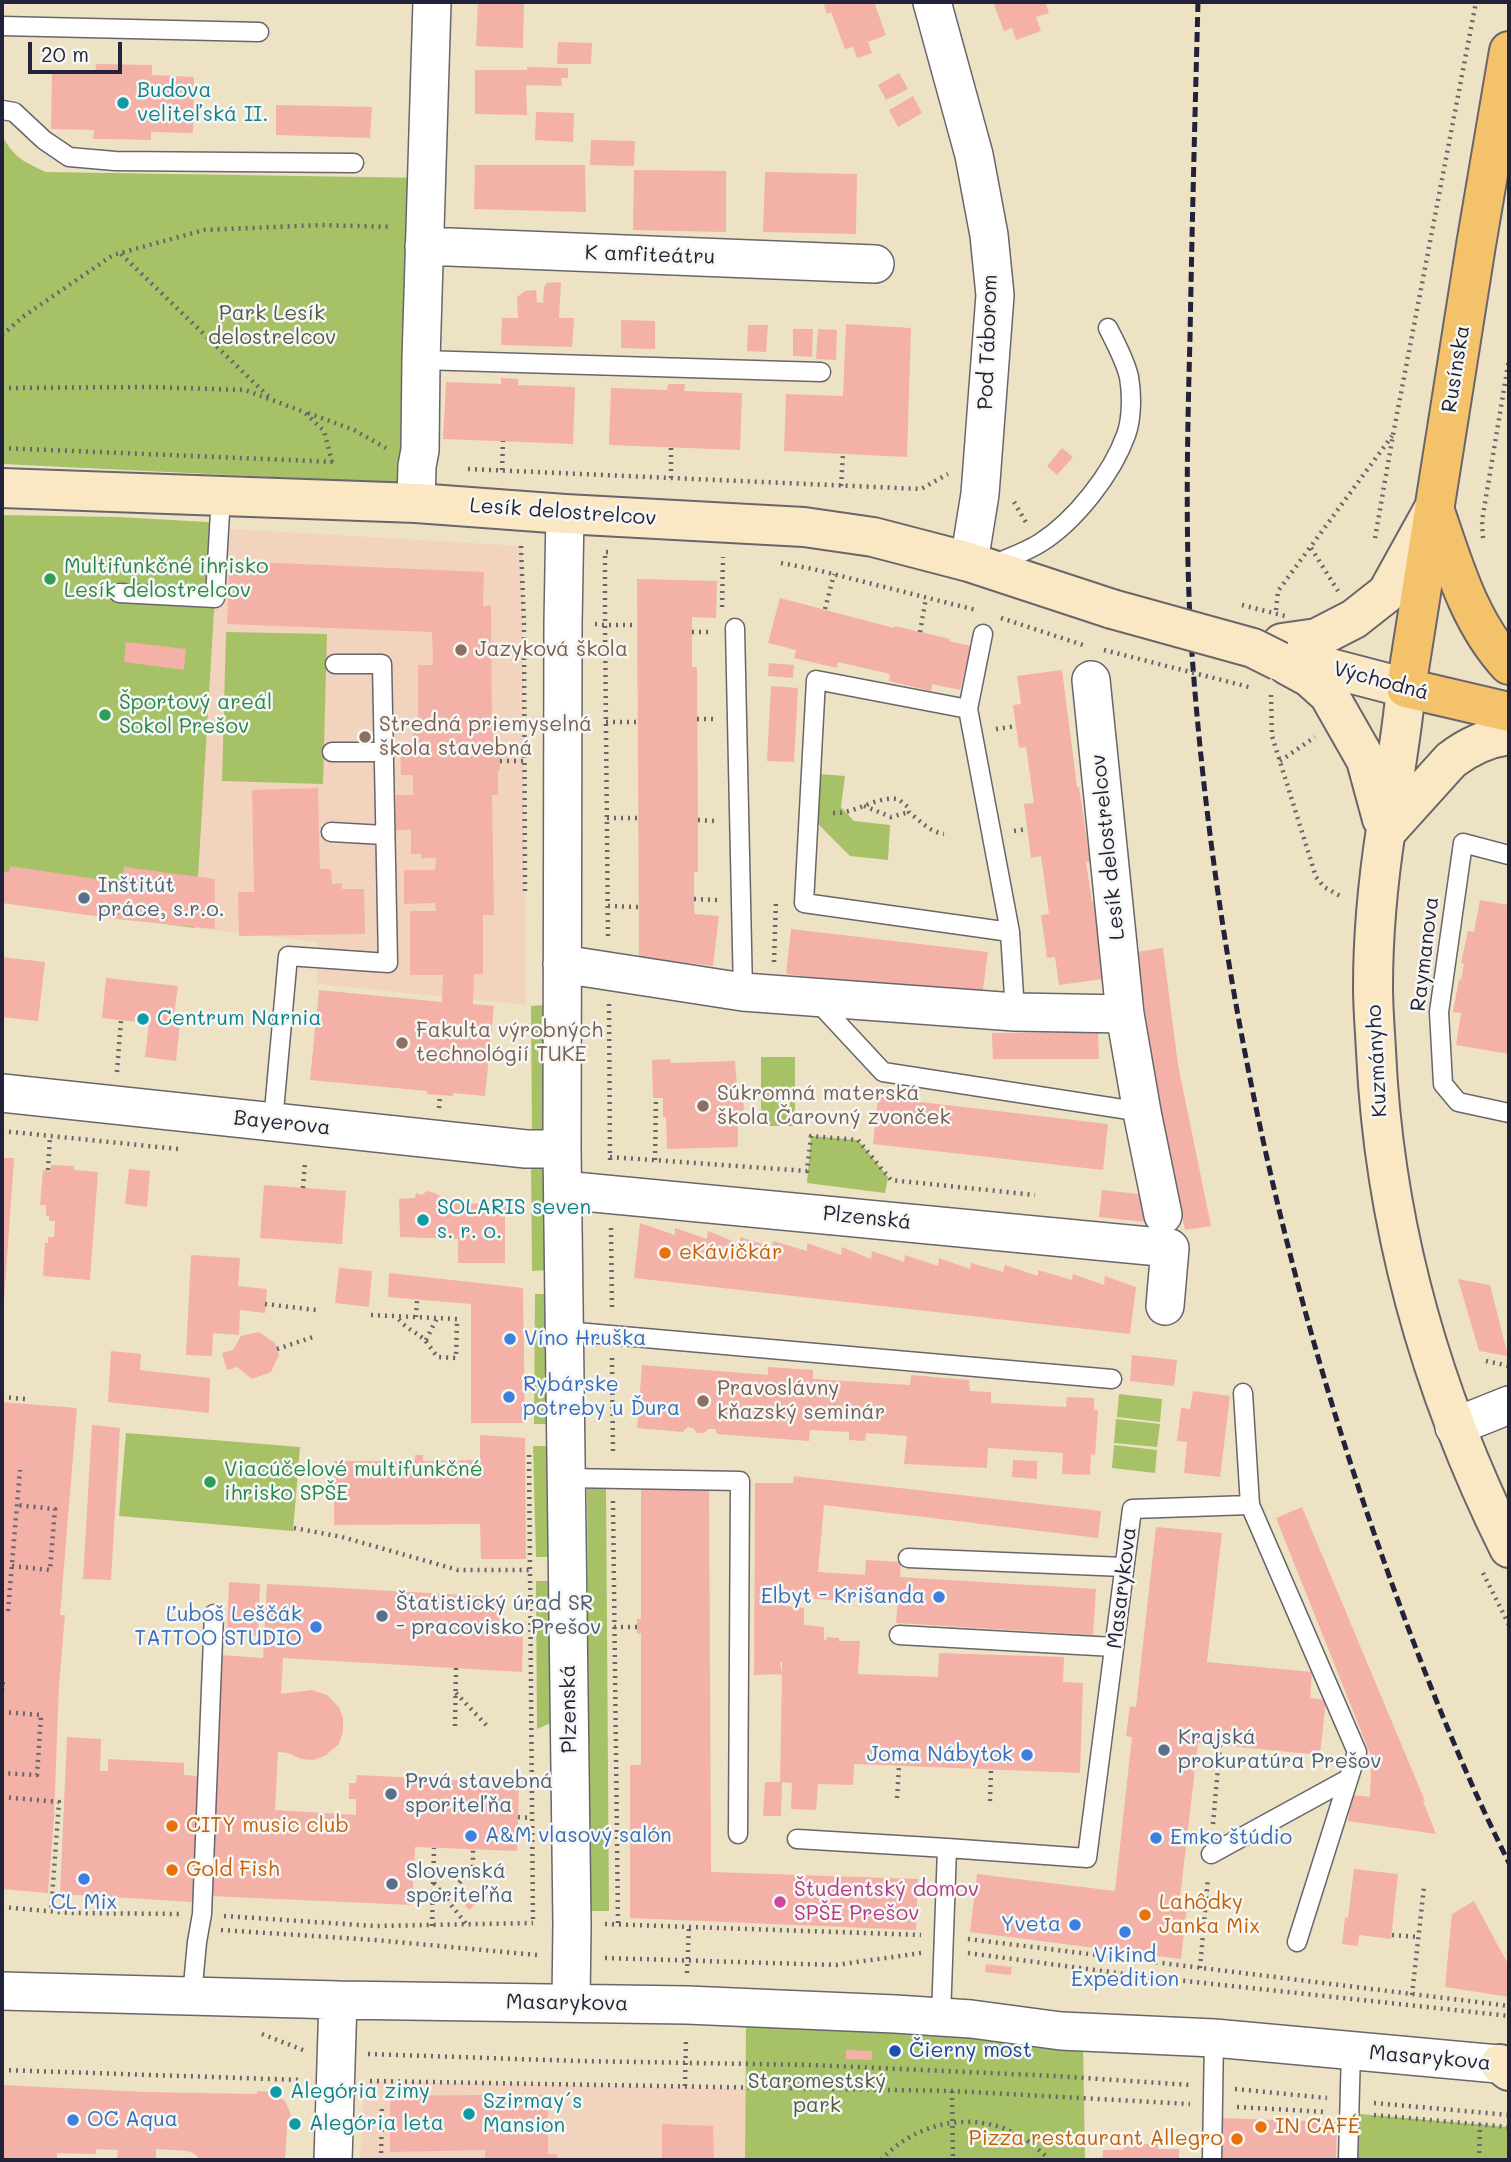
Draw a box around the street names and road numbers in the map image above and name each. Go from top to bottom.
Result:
street label: K amfiteátru [584,240,716,270]
street label: Pod Táborom [973,274,1003,410]
street label: Rusínska [1437,324,1475,414]
street label: Lesík delostrelcov [469,493,657,531]
street label: Východná [1330,656,1432,706]
street label: Lesík delostrelcov [1086,753,1130,941]
street label: Raymanova [1405,895,1445,1013]
street label: Kuzmányho [1361,1004,1393,1118]
street label: Bayerova [232,1105,332,1141]
street label: Plzenská [822,1201,912,1235]
street label: Masarykova [1102,1526,1142,1650]
street label: Plzenská [556,1664,582,1754]
street label: Masarykova [506,1989,628,2017]
street label: Masarykova [1368,2040,1492,2076]

